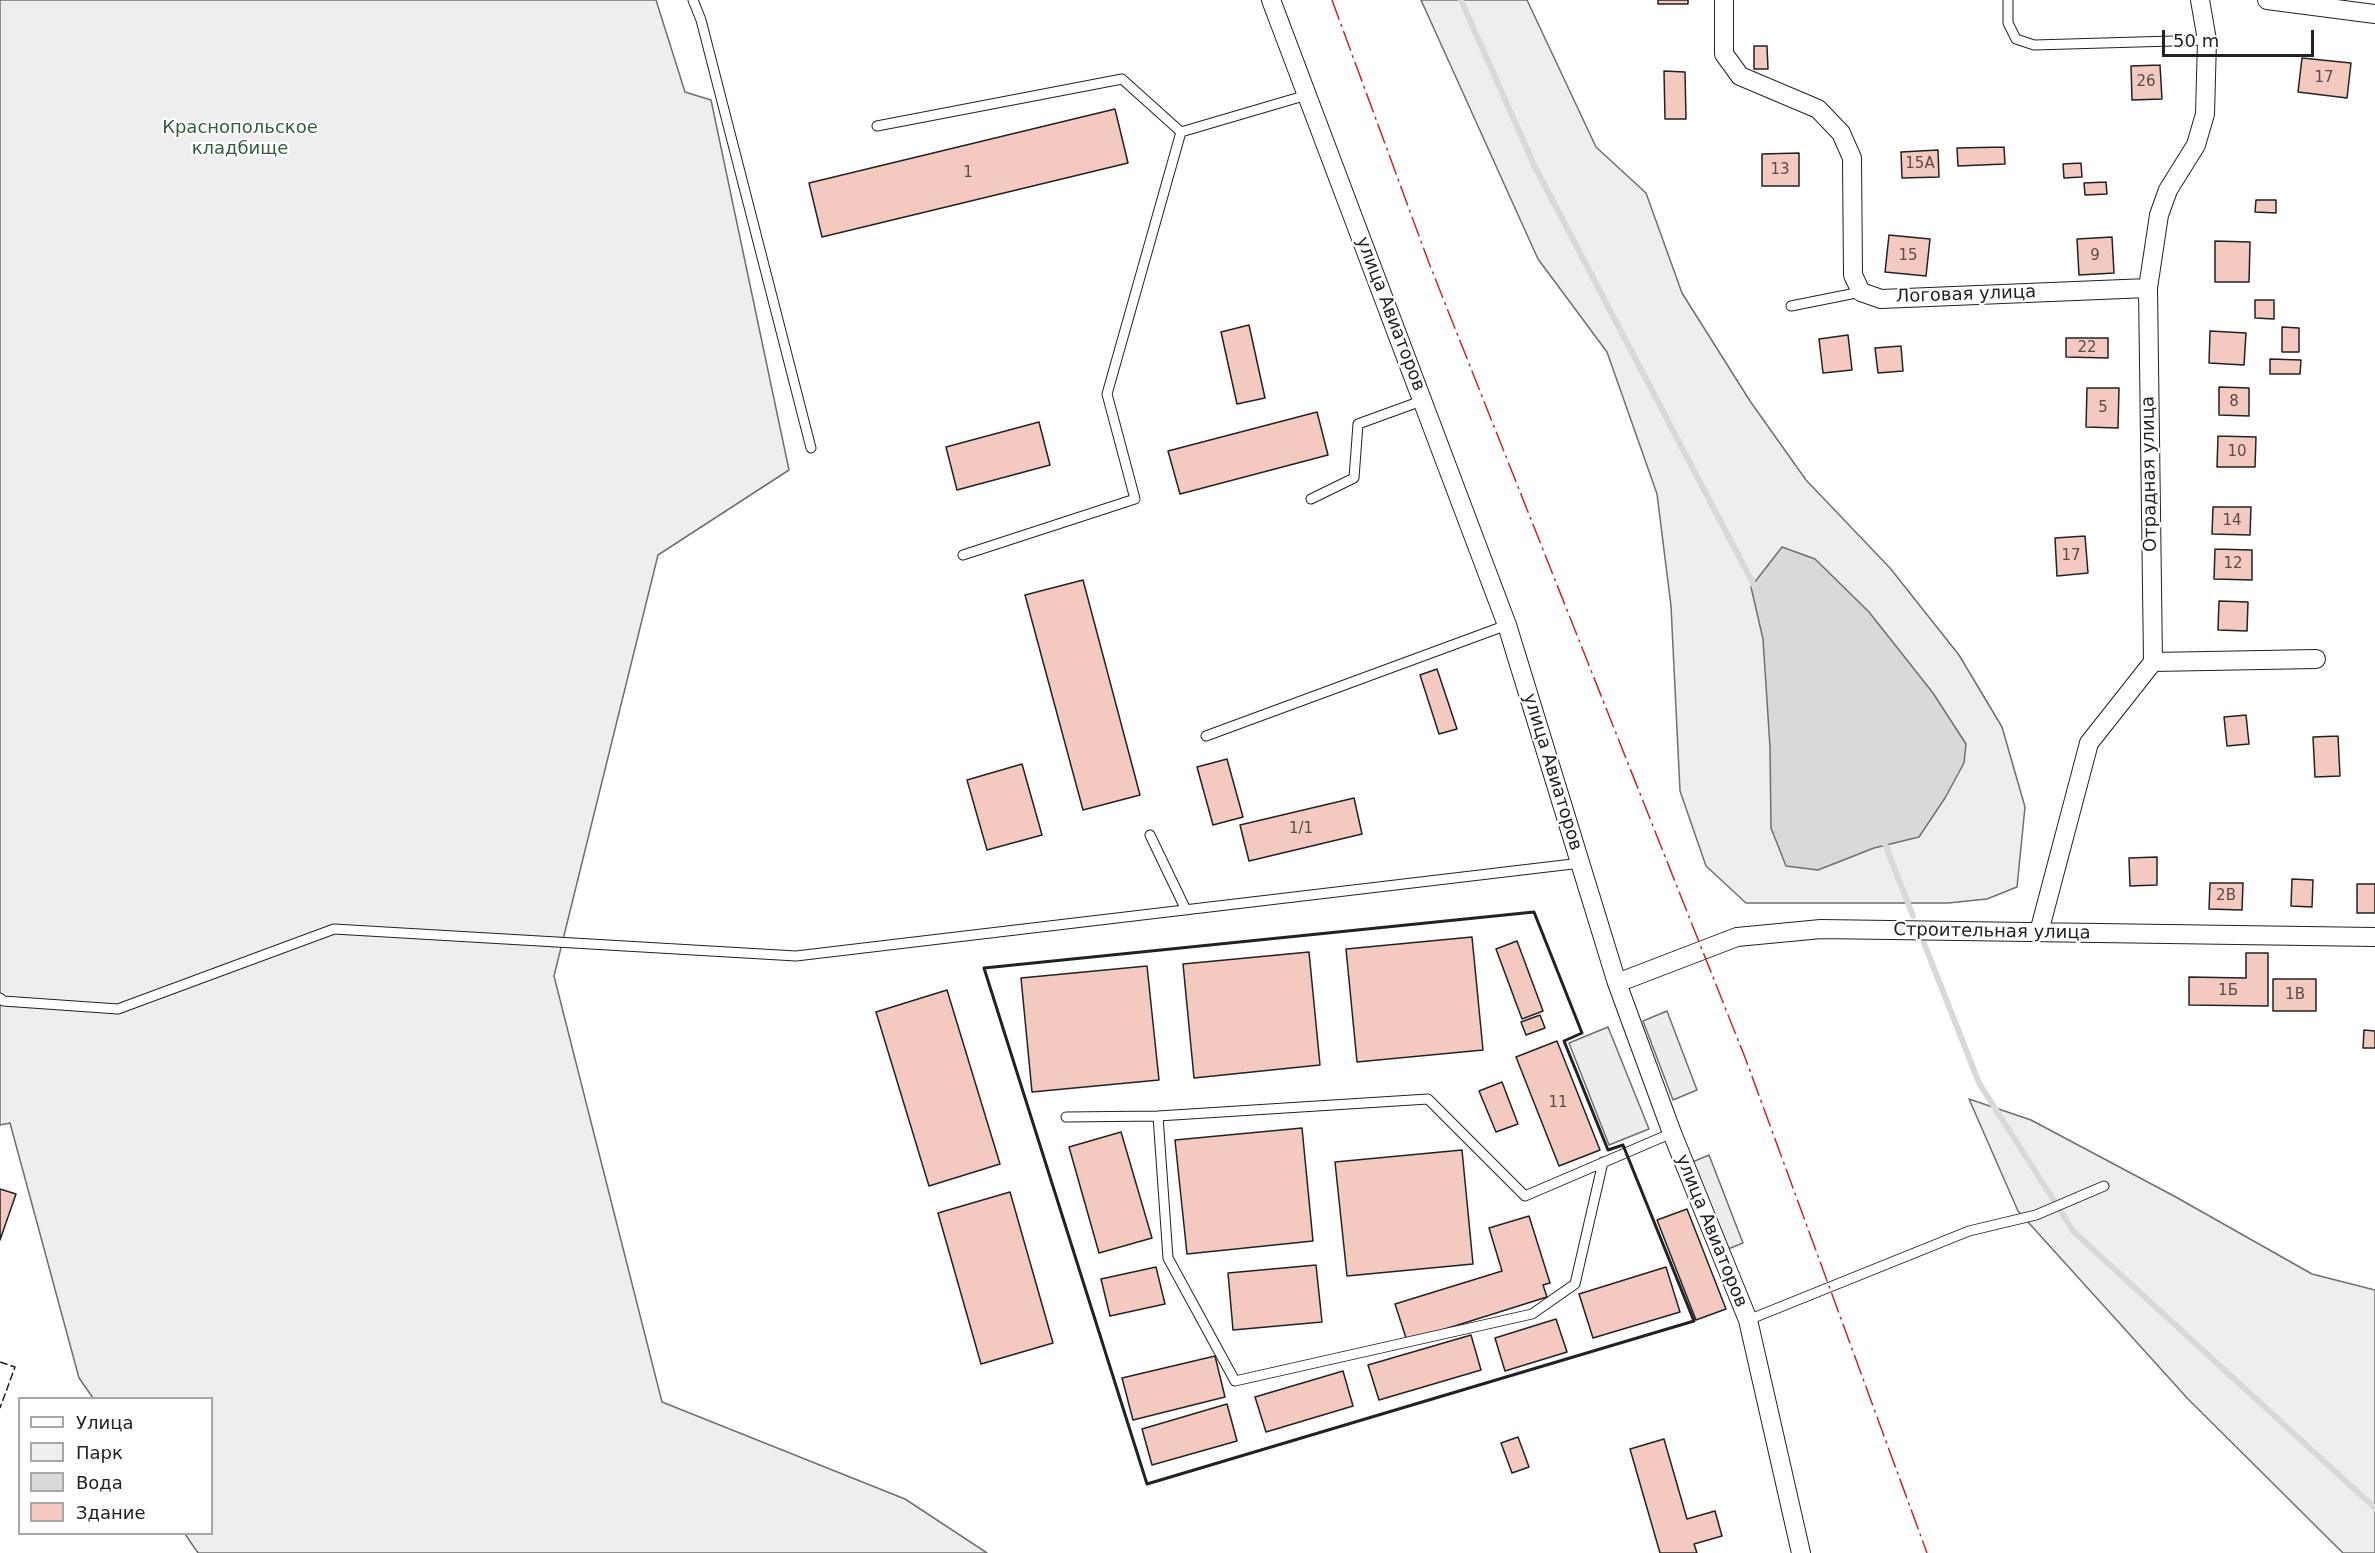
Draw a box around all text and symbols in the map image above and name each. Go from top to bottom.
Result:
scale bar [2165,18,2316,56]
text: 50 m [2173,30,2219,51]
house number: 17 [2314,69,2334,87]
house number: 26 [2136,73,2156,91]
park label: Краснопольское кладбище [162,117,318,160]
house number: 15А [1905,155,1935,173]
house number: 13 [1770,161,1790,179]
house number: 1 [963,164,973,182]
street label: улица Авиаторов [1351,234,1429,394]
house number: 15 [1898,247,1918,265]
house number: 9 [2090,247,2100,265]
street label: Логовая улица [1895,282,2037,308]
house number: 22 [2077,339,2097,357]
house number: 8 [2229,393,2239,411]
street label: Отрадная улица [2138,396,2162,552]
house number: 5 [2098,399,2108,417]
house number: 10 [2227,443,2247,461]
house number: 14 [2222,512,2242,530]
house number: 17 [2061,547,2081,565]
house number: 12 [2223,555,2243,573]
street label: улица Авиаторов [1518,691,1586,853]
house number: 1/1 [1289,820,1313,838]
house number: 2В [2216,887,2236,905]
street label: Строительная улица [1893,919,2091,945]
house number: 1Б [2218,982,2238,1000]
house number: 1В [2285,986,2305,1004]
house number: 11 [1548,1094,1568,1112]
street label: улица Авиаторов [1670,1151,1752,1311]
legend [18,1397,213,1535]
text: Улица [76,1412,133,1433]
text: Парк [76,1442,123,1463]
text: Вода [76,1472,123,1493]
text: Здание [76,1502,146,1523]

